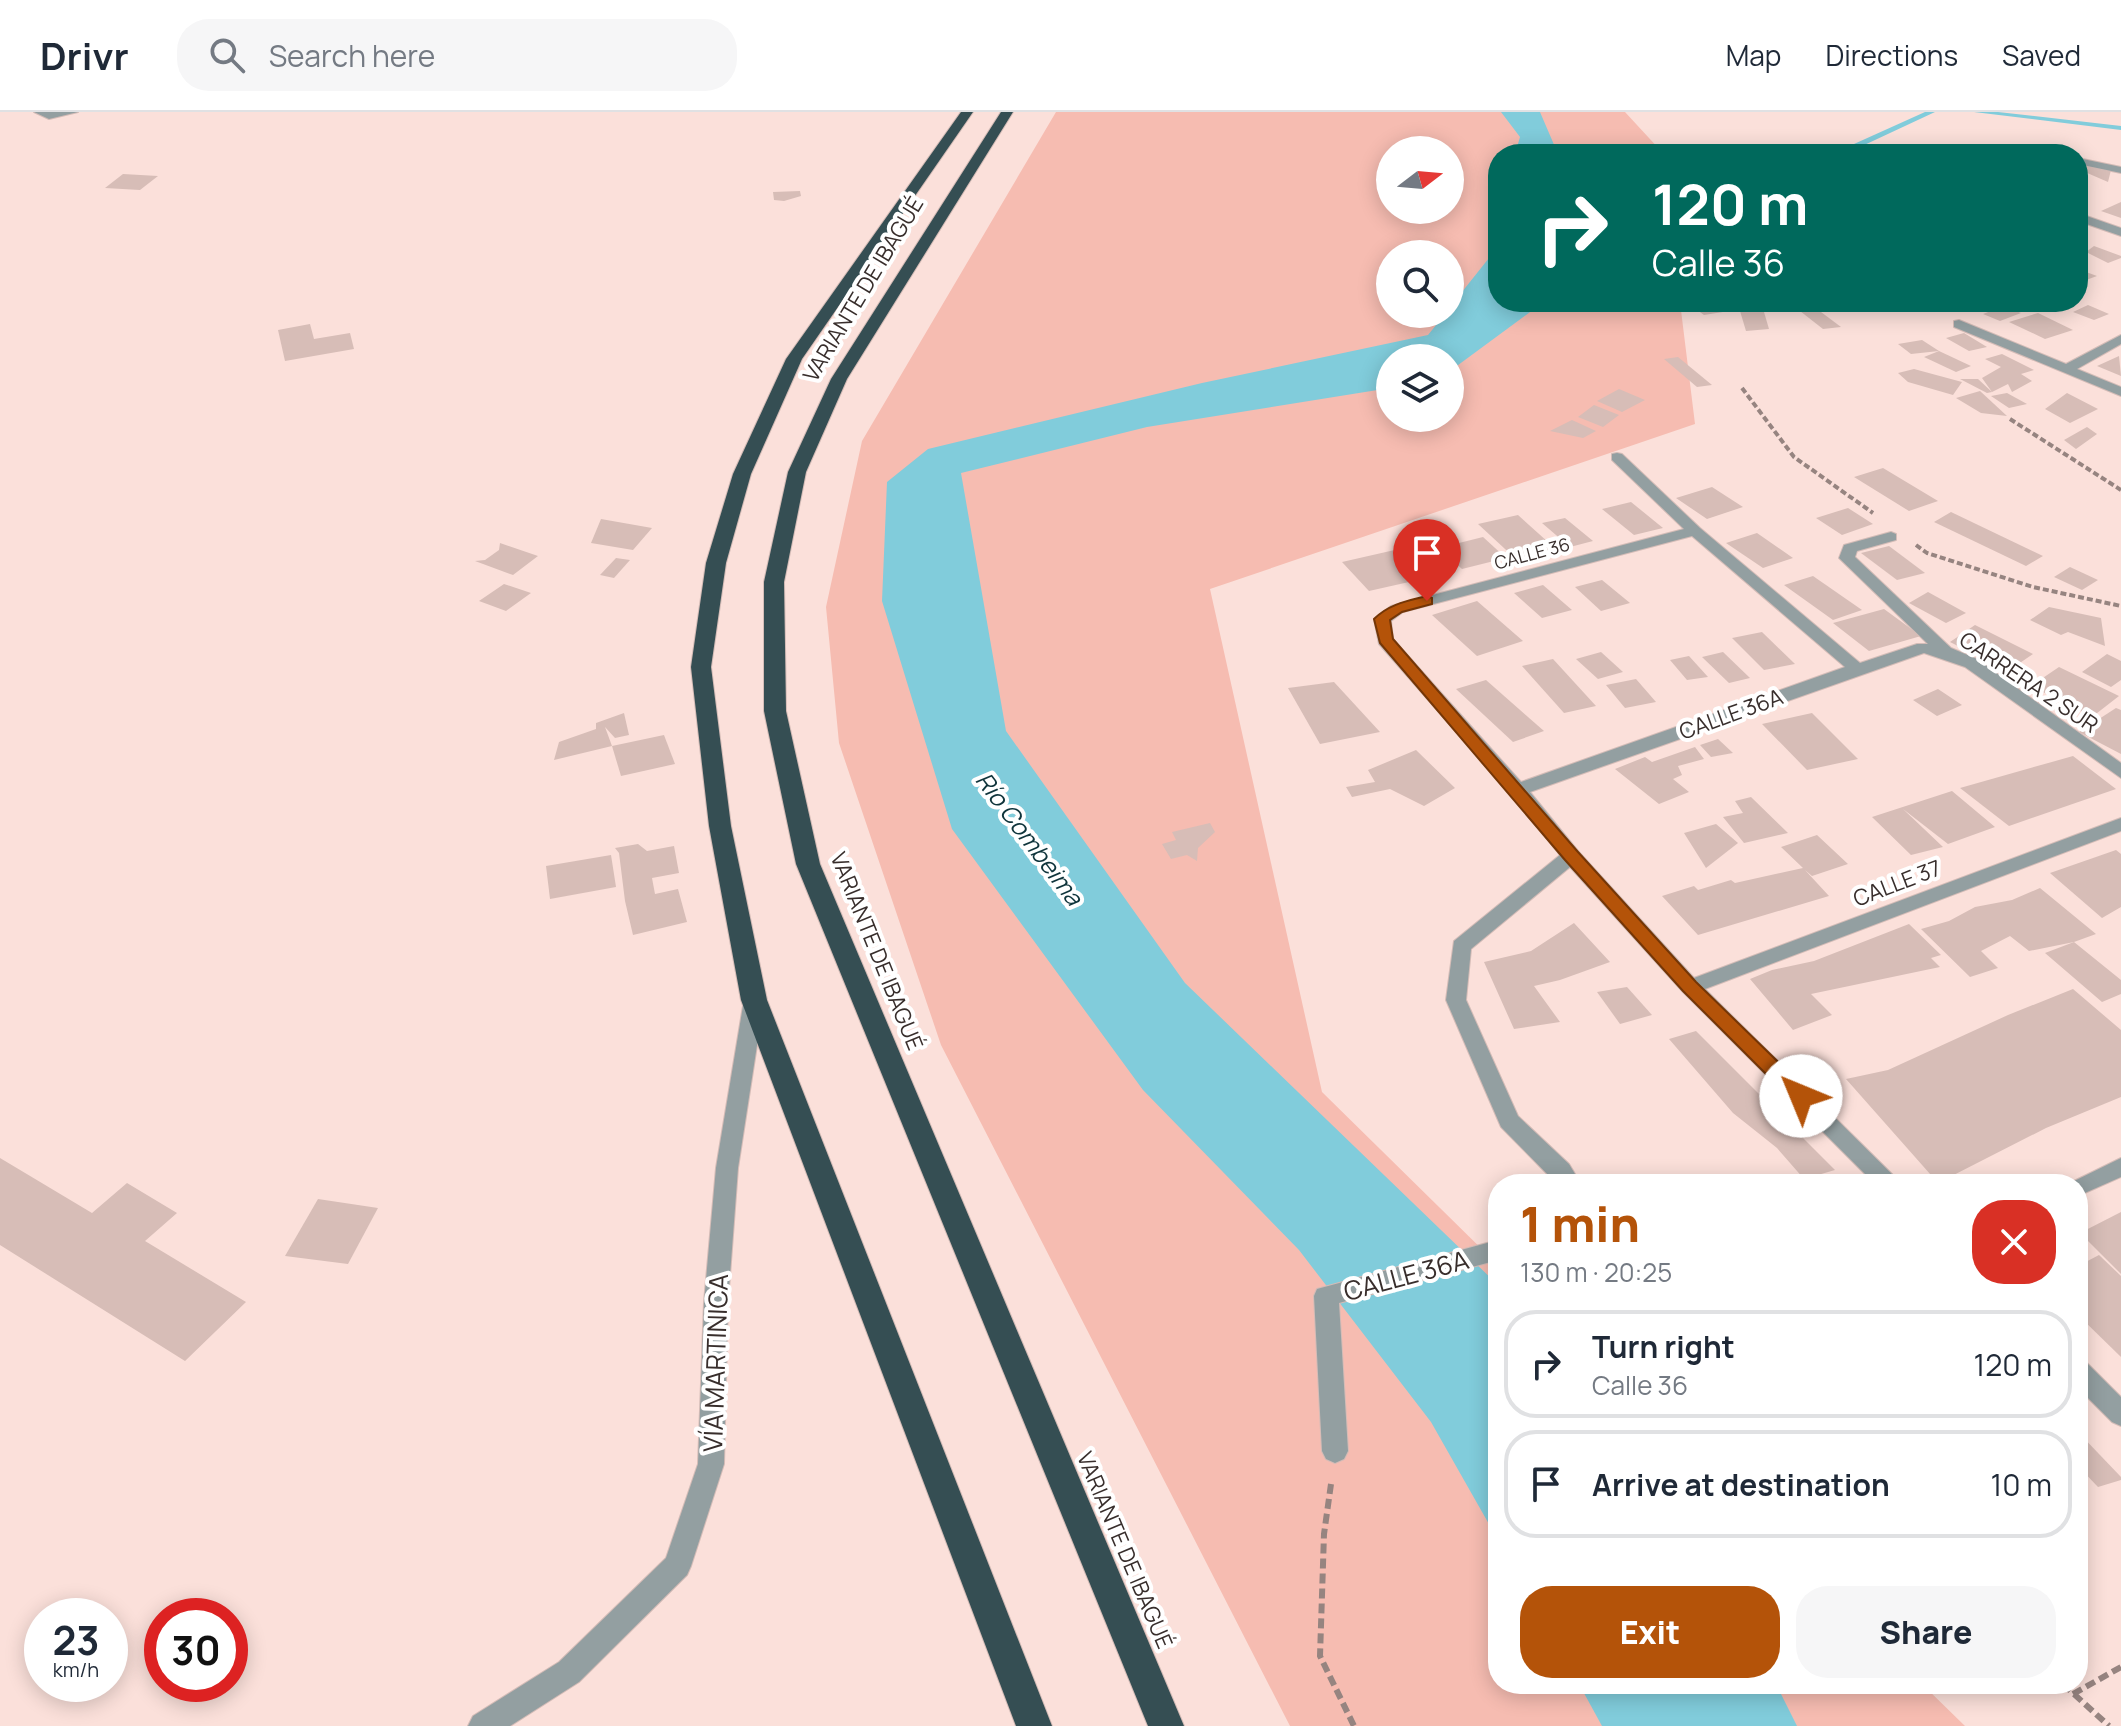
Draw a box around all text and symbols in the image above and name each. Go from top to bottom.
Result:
search box [177,19,737,91]
text: Drivr [40,29,129,81]
icon: search [205,33,249,77]
text: Search here [269,35,435,76]
text: Map [1726,36,1781,74]
text: Directions [1825,36,1958,74]
text: Saved [2002,36,2081,74]
north arrow [1376,136,1464,224]
map controls [1376,136,1464,432]
text: 120 m [1652,165,1808,242]
icon: right [1520,176,1624,280]
street label: VARIANTE DE IBAGUÉ [796,191,930,387]
text: Calle 36 [1652,238,1785,287]
button: search [1376,240,1464,328]
button: layers [1376,344,1464,432]
pin [1393,519,1461,601]
icon: arrive [1405,531,1449,575]
street label: CALLE 36 [1492,531,1572,575]
street label: CARRERA 2 SUR [1954,624,2104,740]
street label: CALLE 36A [1675,681,1787,747]
water label: Río Combeima [969,765,1092,913]
street label: VARIANTE DE IBAGUÉ [824,848,930,1054]
street label: CALLE 37 [1849,853,1945,913]
position arrow [1759,1054,1843,1138]
text: 1 min [1520,1191,1640,1256]
button: close [1972,1200,2056,1284]
street label: CALLE 36A [1339,1241,1473,1309]
text: 130 m · 20:25 [1520,1254,1672,1290]
street label: VÍA MARTINICA [694,1273,736,1453]
text: Turn right [1592,1326,1735,1367]
icon: right [1524,1342,1568,1386]
text: 120 m [1973,1344,2052,1385]
text: Calle 36 [1592,1367,1688,1403]
street label: VARIANTE DE IBAGUÉ [1070,1447,1180,1653]
icon: arrive [1524,1462,1568,1506]
text: Arrive at destination [1592,1464,1890,1505]
text: 10 m [1991,1464,2052,1505]
button: Exit [1520,1586,1780,1678]
button: Share [1796,1586,2056,1678]
speed limit sign: 30 [144,1598,248,1702]
text: 23 [52,1612,100,1667]
text: km/h [53,1656,99,1683]

